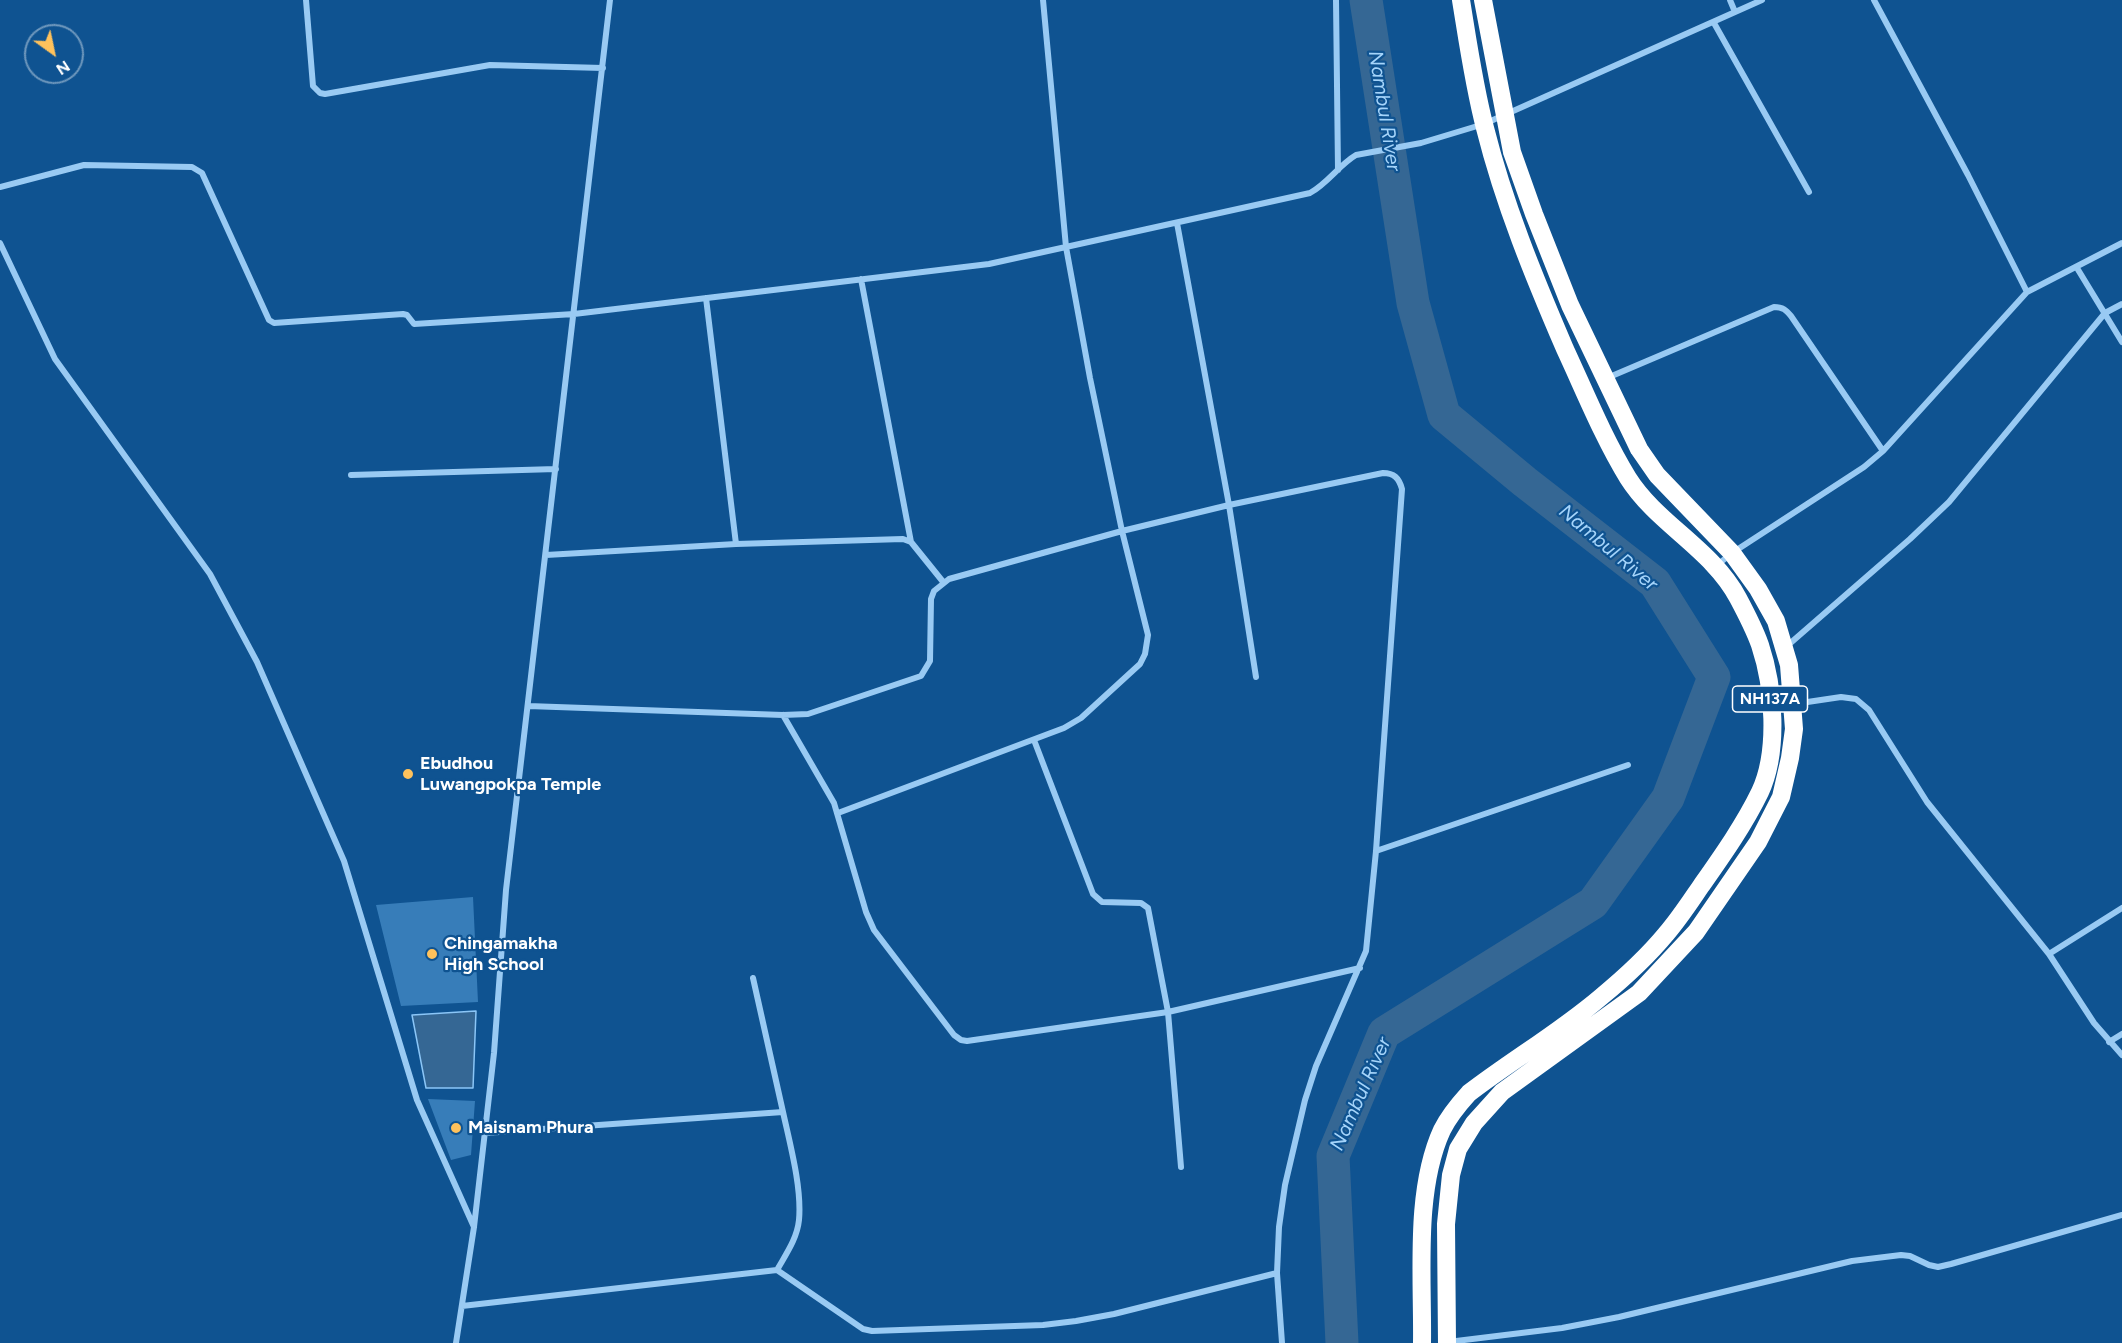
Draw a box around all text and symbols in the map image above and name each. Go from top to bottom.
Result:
north arrow [24,24,84,84]
water label: Nambul River [1363,49,1405,173]
text: N [53,57,73,79]
water label: Nambul River [1554,500,1662,596]
road number: NH137A [1732,686,1808,712]
place label: Ebudhou Luwangpokpa Temple [420,753,601,795]
marker: Ebudhou Luwangpokpa Temple [401,767,415,781]
place label: Chingamakha High School [444,933,557,976]
marker: Chingamakha High School [425,947,439,961]
water label: Nambul River [1325,1034,1397,1154]
place label: Maisnam Phura [468,1117,594,1139]
marker: Maisnam Phura [449,1121,463,1135]

